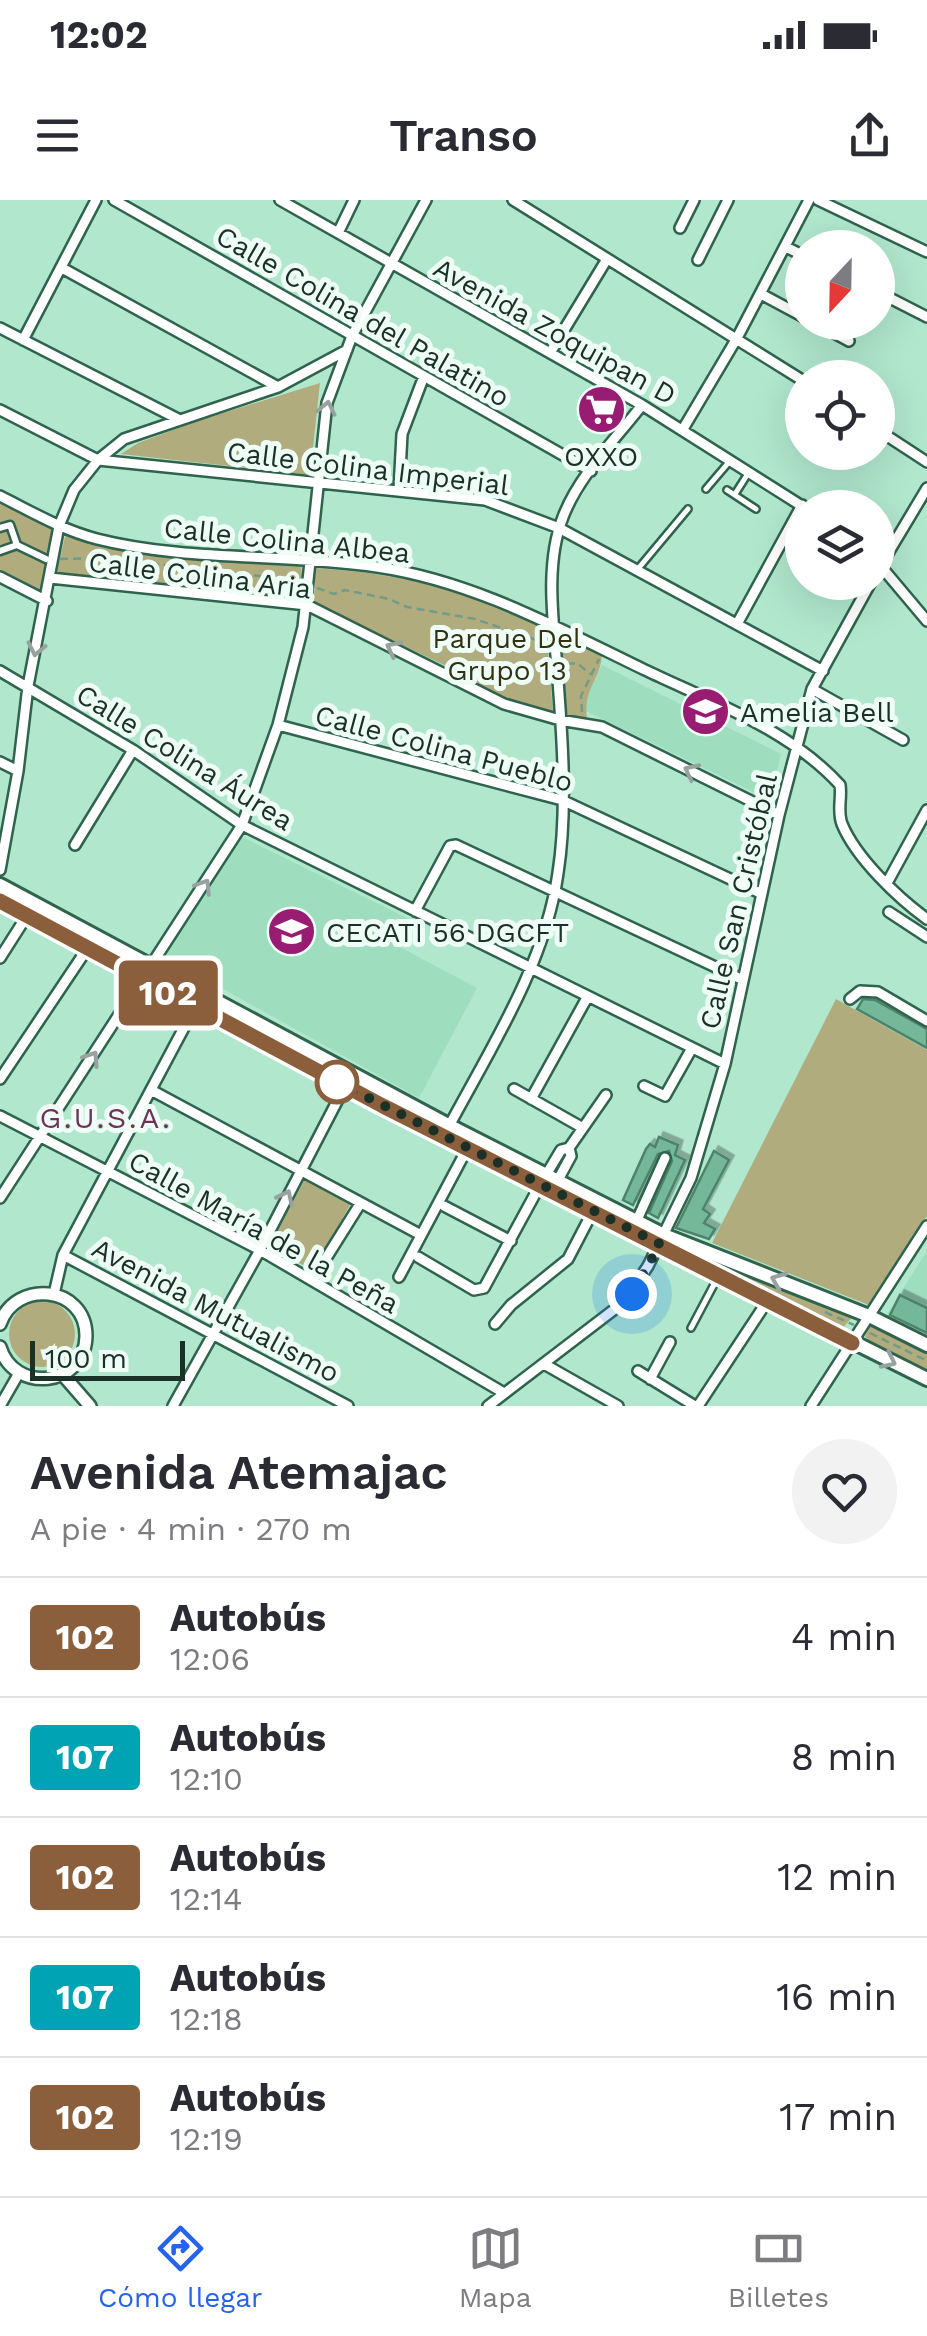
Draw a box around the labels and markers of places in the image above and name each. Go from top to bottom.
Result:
supermarket icon: OXXO [575,383,627,435]
place label: OXXO [564,440,638,473]
school or university icon: Amelia Bell [679,686,731,738]
place label: Amelia Bell [740,696,894,729]
school or university icon: CECATI 56 DGCFT [265,906,317,958]
place label: CECATI 56 DGCFT [326,916,569,949]
unlabelled marker [316,1061,358,1103]

